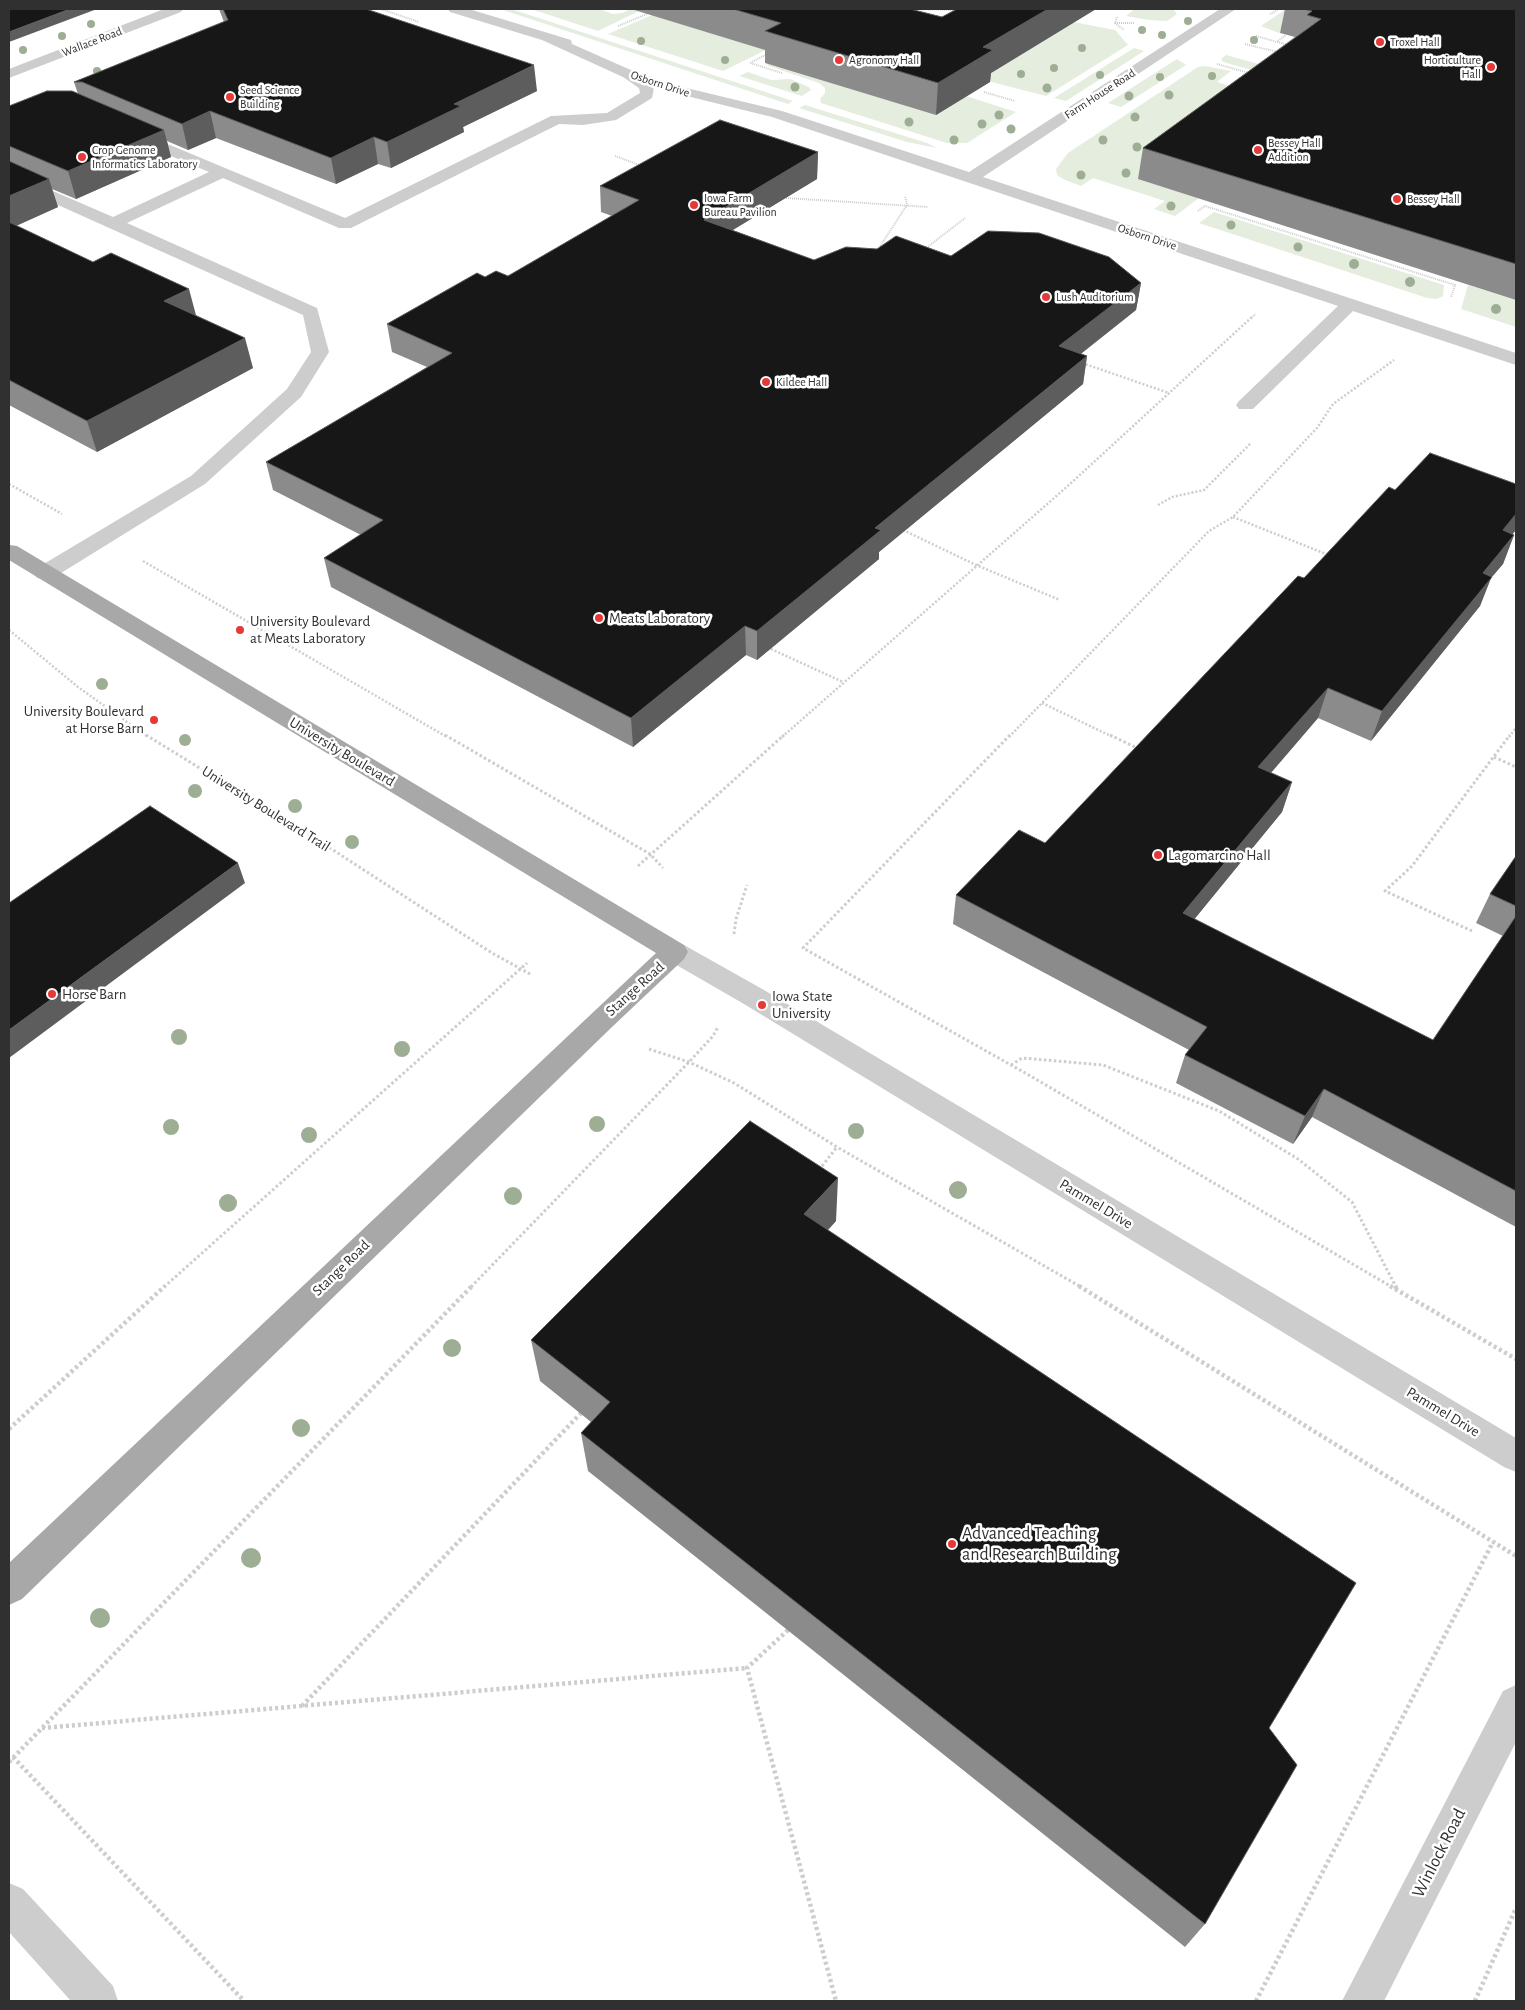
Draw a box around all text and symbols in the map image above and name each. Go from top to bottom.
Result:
street label: Wallace Road [60,24,124,60]
place label: Troxel Hall [1390,35,1440,49]
marker: Troxel Hall [1374,36,1386,48]
place label: Agronomy Hall [849,53,919,67]
place label: Horticulture Hall [1424,53,1481,81]
marker: Agronomy Hall [833,54,845,66]
marker: Horticulture Hall [1485,61,1497,73]
street label: Farm House Road [1062,66,1138,122]
street label: Osborn Drive [629,68,691,100]
place label: Seed Science Building [240,83,300,111]
marker: Seed Science Building [224,91,236,103]
place label: Bessey Hall Addition [1268,136,1321,164]
place label: Crop Genome Informatics Laboratory [92,143,198,171]
marker: Bessey Hall Addition [1252,144,1264,156]
marker: Crop Genome Informatics Laboratory [76,151,88,163]
place label: Iowa Farm Bureau Pavilion [704,191,777,219]
place label: Bessey Hall [1407,192,1460,206]
marker: Bessey Hall [1391,193,1403,205]
marker: Iowa Farm Bureau Pavilion [688,199,700,211]
street label: Osborn Drive [1116,221,1178,253]
place label: Lush Auditorium [1056,290,1133,304]
marker: Lush Auditorium [1040,291,1052,303]
place label: Kildee Hall [776,375,827,389]
marker: Kildee Hall [760,376,772,388]
place label: Meats Laboratory [609,609,710,627]
place label: University Boulevard at Meats Laboratory [250,612,370,647]
marker: Meats Laboratory [593,612,605,624]
marker: University Boulevard at Meats Laboratory [234,624,246,636]
place label: University Boulevard at Horse Barn [24,702,144,737]
street label: University Boulevard [286,713,398,791]
marker: University Boulevard at Horse Barn [148,714,160,726]
street label: University Boulevard Trail [198,762,334,856]
place label: Lagomarcino Hall [1168,846,1271,864]
marker: Lagomarcino Hall [1152,849,1164,861]
street label: Stange Road [602,958,668,1020]
place label: Horse Barn [62,985,126,1003]
place label: Iowa State University [772,987,832,1022]
marker: Horse Barn [46,988,58,1000]
marker: Iowa State University [756,999,768,1011]
street label: Pammel Drive [1056,1175,1136,1233]
street label: Stange Road [309,1236,373,1300]
street label: Pammel Drive [1403,1383,1483,1441]
place label: Advanced Teaching and Research Building [962,1523,1117,1566]
marker: Advanced Teaching and Research Building [946,1538,958,1550]
street label: Winlock Road [1407,1805,1471,1901]

